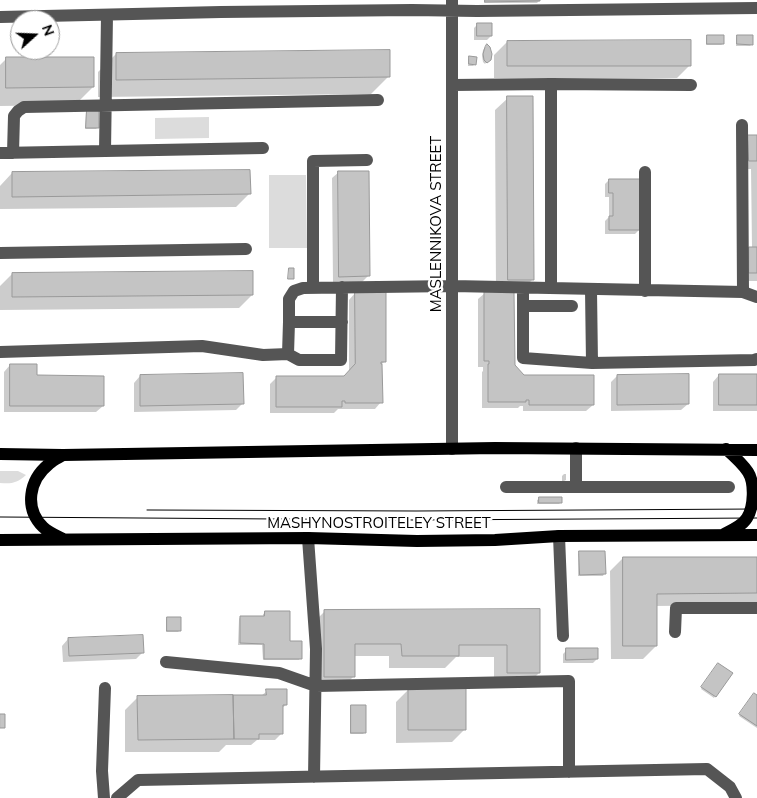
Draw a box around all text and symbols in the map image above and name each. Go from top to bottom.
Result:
north arrow [10,10,60,60]
text: N [38,22,58,38]
street label: MASLENNIKOVA STREET [427,136,445,312]
street label: MASHYNOSTROITELEY STREET [267,514,491,532]

